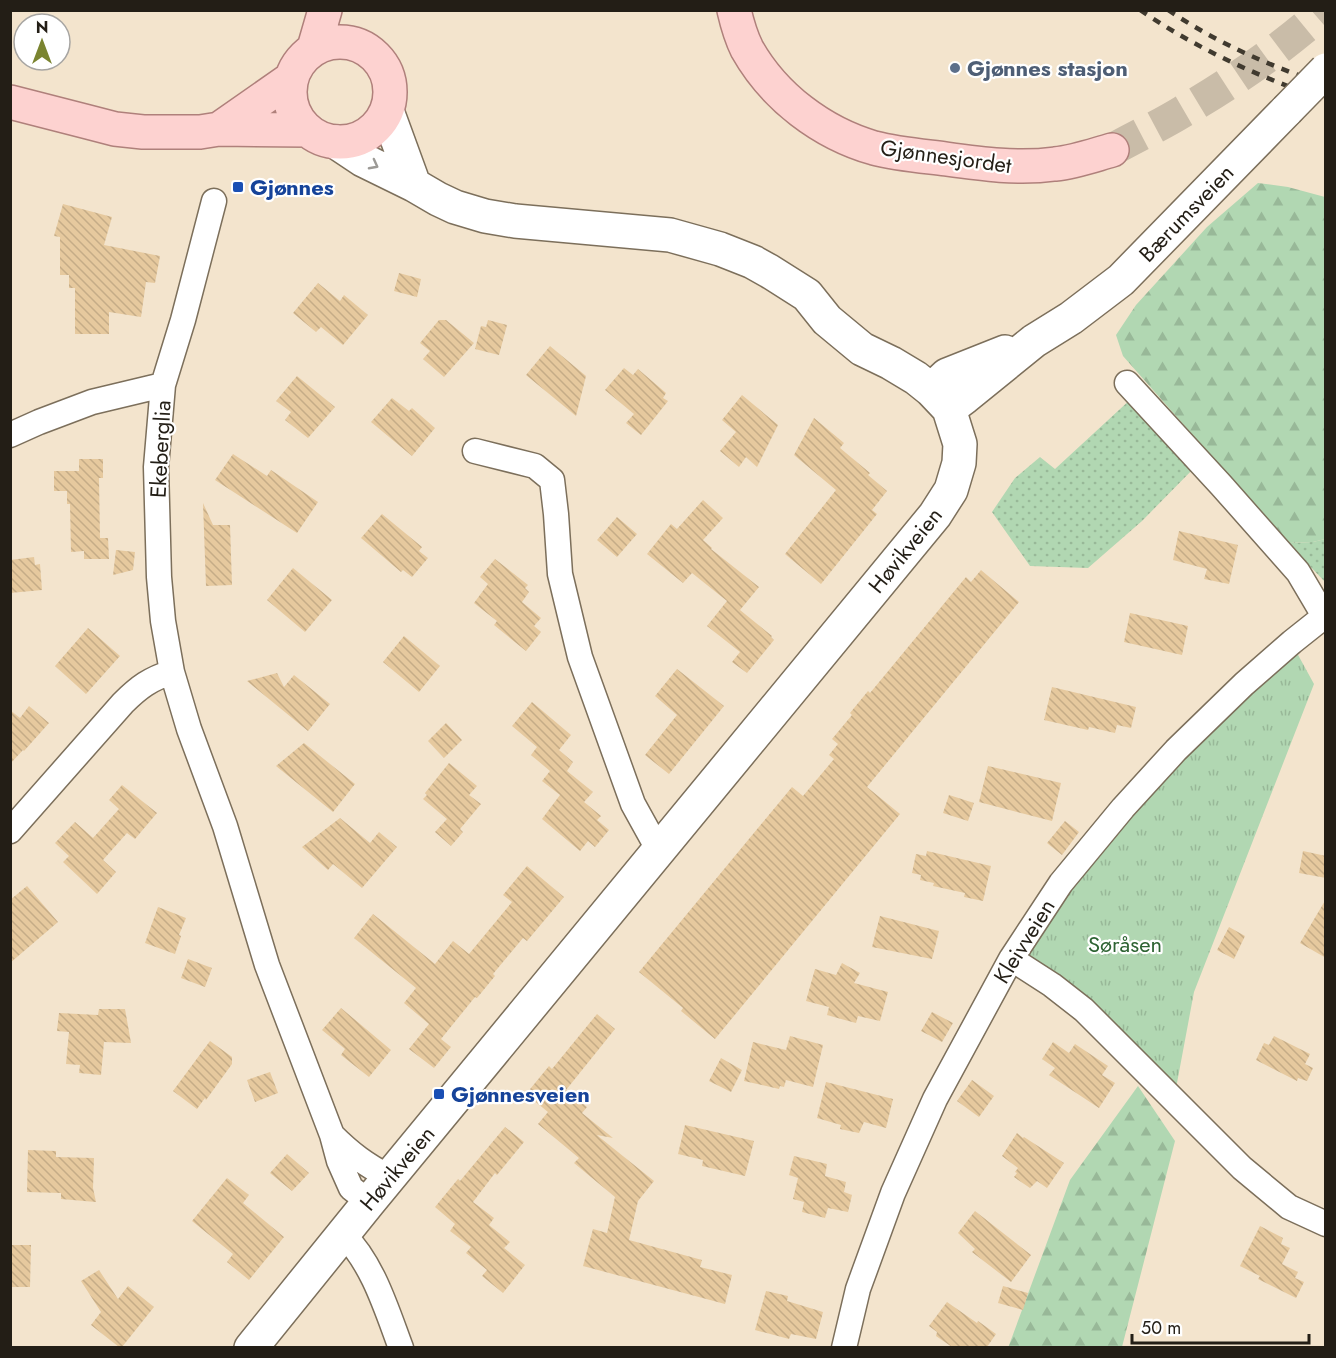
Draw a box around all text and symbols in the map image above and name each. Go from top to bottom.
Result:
north arrow [12,12,72,72]
text: N [36,16,48,39]
place label: Gjønnes stasjon [967,52,1128,84]
marker: Gjønnes stasjon [948,61,962,75]
street label: Gjønnesjordet [878,131,1014,181]
street label: Bærumsveien [1131,157,1241,269]
one-way arrow [368,158,378,169]
place label: Gjønnes [250,171,334,203]
marker: Gjønnes [231,180,245,194]
street label: Ekeberglia [141,399,179,499]
street label: Høvikveien [860,500,950,600]
street label: Kleivveien [985,893,1063,989]
park label: Søråsen [1088,928,1162,960]
place label: Gjønnesveien [451,1078,590,1110]
marker: Gjønnesveien [432,1087,446,1101]
street label: Høvikveien [352,1119,442,1217]
scale bar [1132,1307,1309,1345]
text: 50 m [1141,1315,1181,1341]

